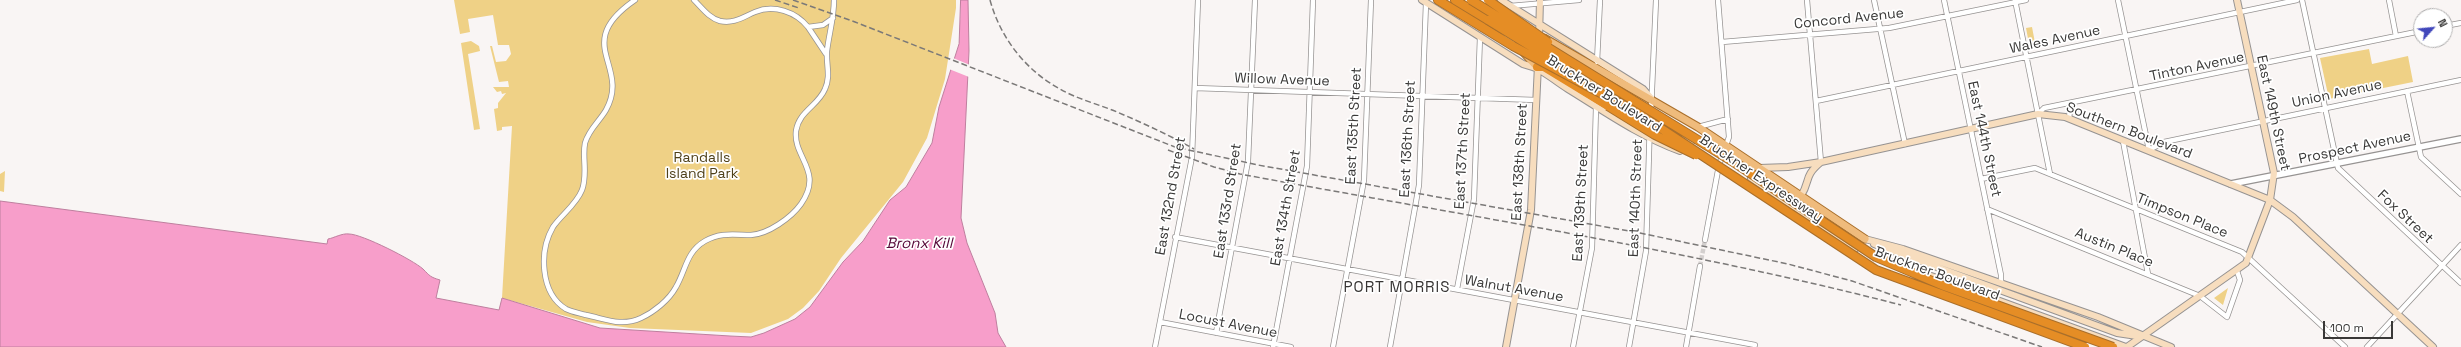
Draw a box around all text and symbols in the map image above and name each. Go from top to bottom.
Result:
street label: Concord Avenue [1793,5,1905,33]
north arrow [2413,8,2453,48]
text: N [2435,17,2451,29]
street label: Wales Avenue [2008,22,2102,58]
street label: Tinton Avenue [2148,49,2246,85]
street label: Bruckner Boulevard [1544,52,1664,136]
street label: East 149th Street [2253,54,2293,172]
street label: East 135th Street [1343,67,1365,185]
street label: Willow Avenue [1234,70,1330,90]
street label: Union Avenue [2290,76,2384,112]
street label: East 136th Street [1397,80,1419,198]
street label: East 144th Street [1964,80,2004,198]
street label: East 137th Street [1452,92,1474,210]
street label: Southern Boulevard [2063,99,2195,163]
street label: East 138th Street [1509,103,1531,221]
street label: Prospect Avenue [2297,128,2413,168]
street label: Bruckner Expressway [1696,131,1826,227]
street label: East 132nd Street [1152,136,1190,256]
street label: East 140th Street [1626,139,1646,257]
street label: East 133rd Street [1211,142,1245,260]
street label: East 139th Street [1570,144,1592,262]
street label: East 134th Street [1268,149,1304,267]
park label: Randalls Island Park [666,150,738,182]
street label: Fox Street [2374,187,2436,247]
street label: Timpson Place [2134,190,2230,242]
street label: Austin Place [2072,225,2156,271]
water label: Bronx Kill [886,235,952,253]
street label: Bruckner Boulevard [1872,244,2002,304]
street label: Walnut Avenue [1463,272,1565,306]
district label: PORT MORRIS [1344,279,1450,297]
street label: Locust Avenue [1177,306,1279,342]
scale bar [2325,313,2395,339]
text: 100 m [2330,320,2364,336]

